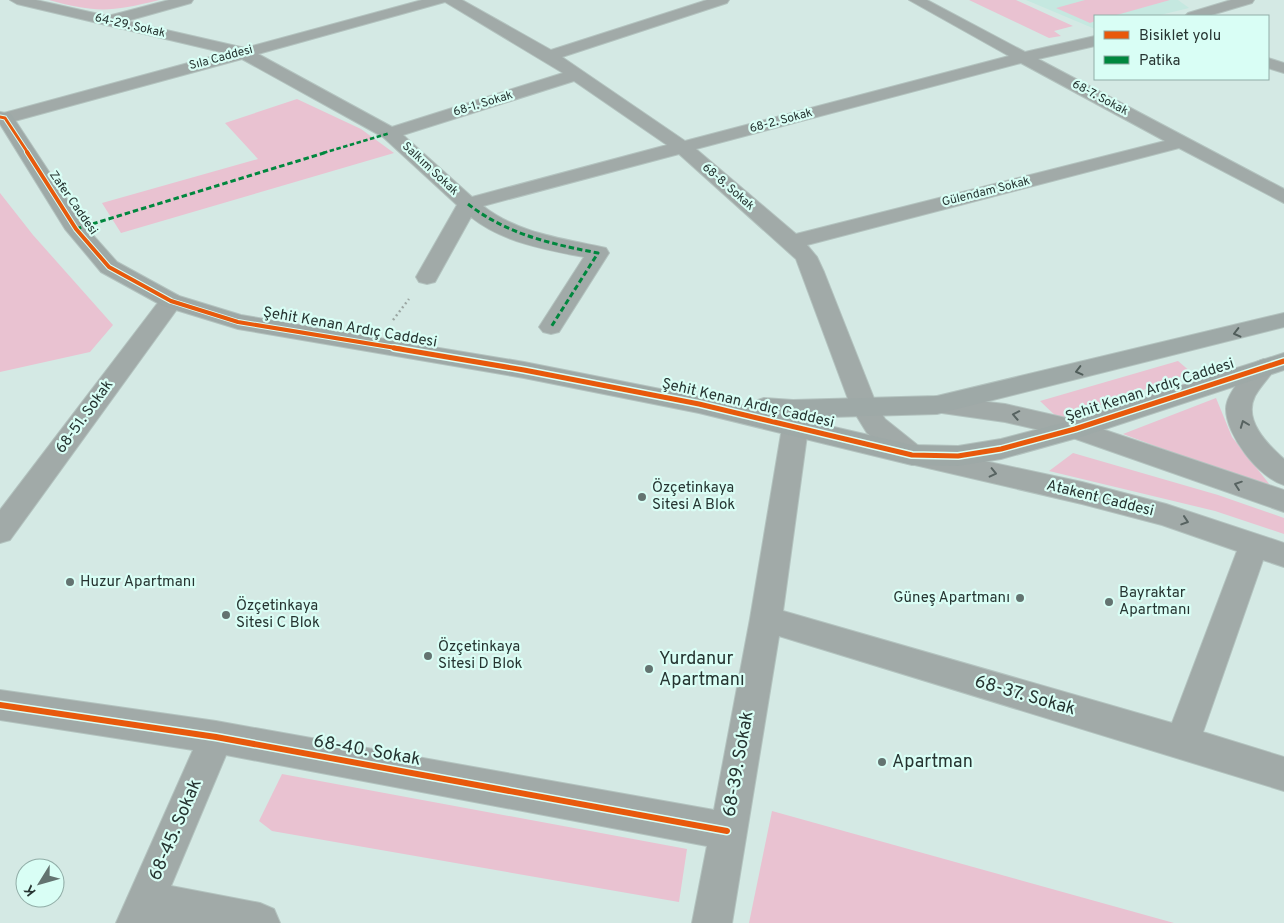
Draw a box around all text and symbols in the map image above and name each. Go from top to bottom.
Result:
street label: 64-29. Sokak [93,10,167,42]
legend [1094,15,1269,80]
text: Bisiklet yolu [1139,27,1221,46]
street label: Sıla Caddesi [187,42,255,74]
text: Patika [1139,52,1180,71]
street label: 68-7. Sokak [1069,76,1131,120]
street label: 68-1. Sokak [451,87,515,121]
street label: 68-2. Sokak [748,105,814,137]
street label: Salkım Sokak [398,139,462,199]
street label: 68-8. Sokak [698,160,758,214]
street label: Zafer Caddesi [45,168,101,238]
street label: Gülendam Sokak [940,173,1032,211]
street label: Şehit Kenan Ardıç Caddesi [262,303,438,353]
one-way arrow [1233,327,1241,338]
street label: Şehit Kenan Ardıç Caddesi [1063,355,1237,427]
one-way arrow [1075,365,1084,376]
street label: Şehit Kenan Ardıç Caddesi [660,375,836,433]
street label: 68-51. Sokak [52,376,118,457]
one-way arrow [1012,410,1021,421]
one-way arrow [1240,420,1250,429]
one-way arrow [989,468,998,478]
street label: Atakent Caddesi [1044,476,1156,522]
place label: Özçetinkaya Sitesi A Blok [652,478,735,515]
one-way arrow [1234,480,1243,490]
marker: Özçetinkaya Sitesi A Blok [636,491,648,503]
one-way arrow [1180,515,1189,525]
place label: Huzur Apartmanı [80,573,195,592]
marker: Huzur Apartmanı [64,576,76,588]
place label: Bayraktar Apartmanı [1119,584,1190,620]
place label: Güneş Apartmanı [893,589,1010,608]
marker: Güneş Apartmanı [1014,592,1026,604]
place label: Özçetinkaya Sitesi C Blok [236,596,320,633]
marker: Bayraktar Apartmanı [1103,596,1115,608]
marker: Özçetinkaya Sitesi C Blok [220,609,232,621]
place label: Özçetinkaya Sitesi D Blok [438,637,522,674]
place label: Yurdanur Apartmanı [659,648,745,692]
marker: Özçetinkaya Sitesi D Blok [422,650,434,662]
marker: Yurdanur Apartmanı [643,663,655,675]
street label: 68-37. Sokak [972,671,1078,721]
street label: 68-39. Sokak [718,709,760,819]
street label: 68-40. Sokak [312,730,422,772]
place label: Apartman [892,751,973,774]
marker: Apartman [876,756,888,768]
street label: 68-45. Sokak [144,776,208,884]
north arrow [15,858,65,908]
text: K [21,881,41,899]

